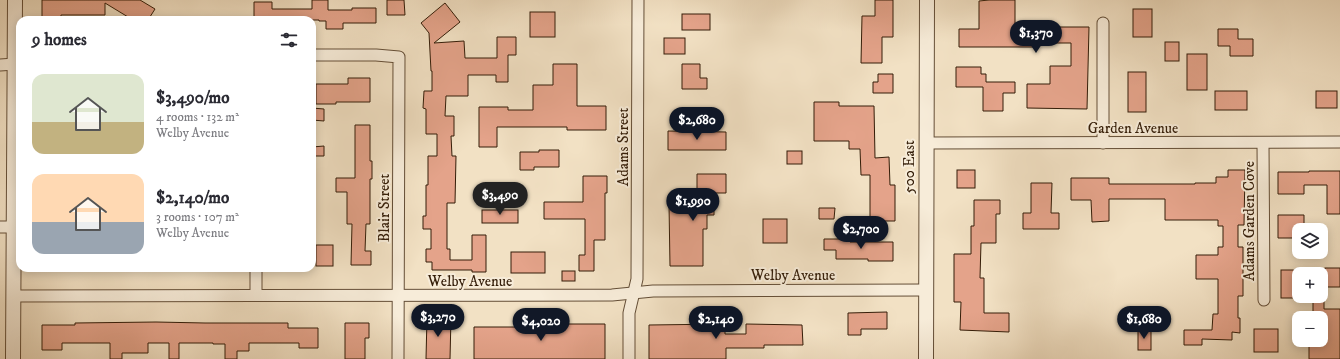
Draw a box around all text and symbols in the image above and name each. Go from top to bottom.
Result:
pin: $1,370 [1003,20,1069,54]
text: $1,370 [1019,25,1053,41]
text: 9 homes [32,29,87,51]
icon: filters [278,29,300,51]
text: $3,490/mo [156,87,230,109]
icon: home [64,90,112,138]
pin: $2,680 [664,107,730,141]
street label: Adams Street [614,108,633,186]
text: 4 rooms · 132 m² [156,109,239,125]
text: $2,680 [678,112,716,128]
street label: Garden Avenue [1088,119,1178,138]
text: Welby Avenue [156,125,229,141]
street label: 500 East [900,140,919,194]
street label: Adams Garden Cove [1240,161,1259,281]
street label: Blair Street [375,174,394,242]
pin: $3,490 [467,182,533,216]
text: $2,140/mo [156,187,229,209]
text: $3,490 [482,187,518,203]
pin: $1,990 [660,188,726,222]
icon: home [64,190,112,238]
text: $1,990 [675,193,711,209]
text: 3 rooms · 107 m² [156,209,239,225]
pin: $2,700 [828,216,894,250]
text: $2,700 [842,221,880,237]
map controls [1292,223,1328,347]
button: layers [1292,223,1328,259]
text: Welby Avenue [156,225,229,241]
street label: Welby Avenue [750,266,835,285]
button: + [1292,267,1328,303]
street label: Welby Avenue [427,272,512,291]
pin: $3,270 [405,304,471,338]
pin: $2,140 [683,306,749,340]
pin: $1,680 [1111,306,1177,340]
pin: $4,020 [508,308,574,342]
text: $3,270 [420,309,456,325]
text: $2,140 [698,311,734,327]
text: $1,680 [1126,311,1162,327]
button: − [1292,311,1328,347]
text: $4,020 [522,313,560,329]

